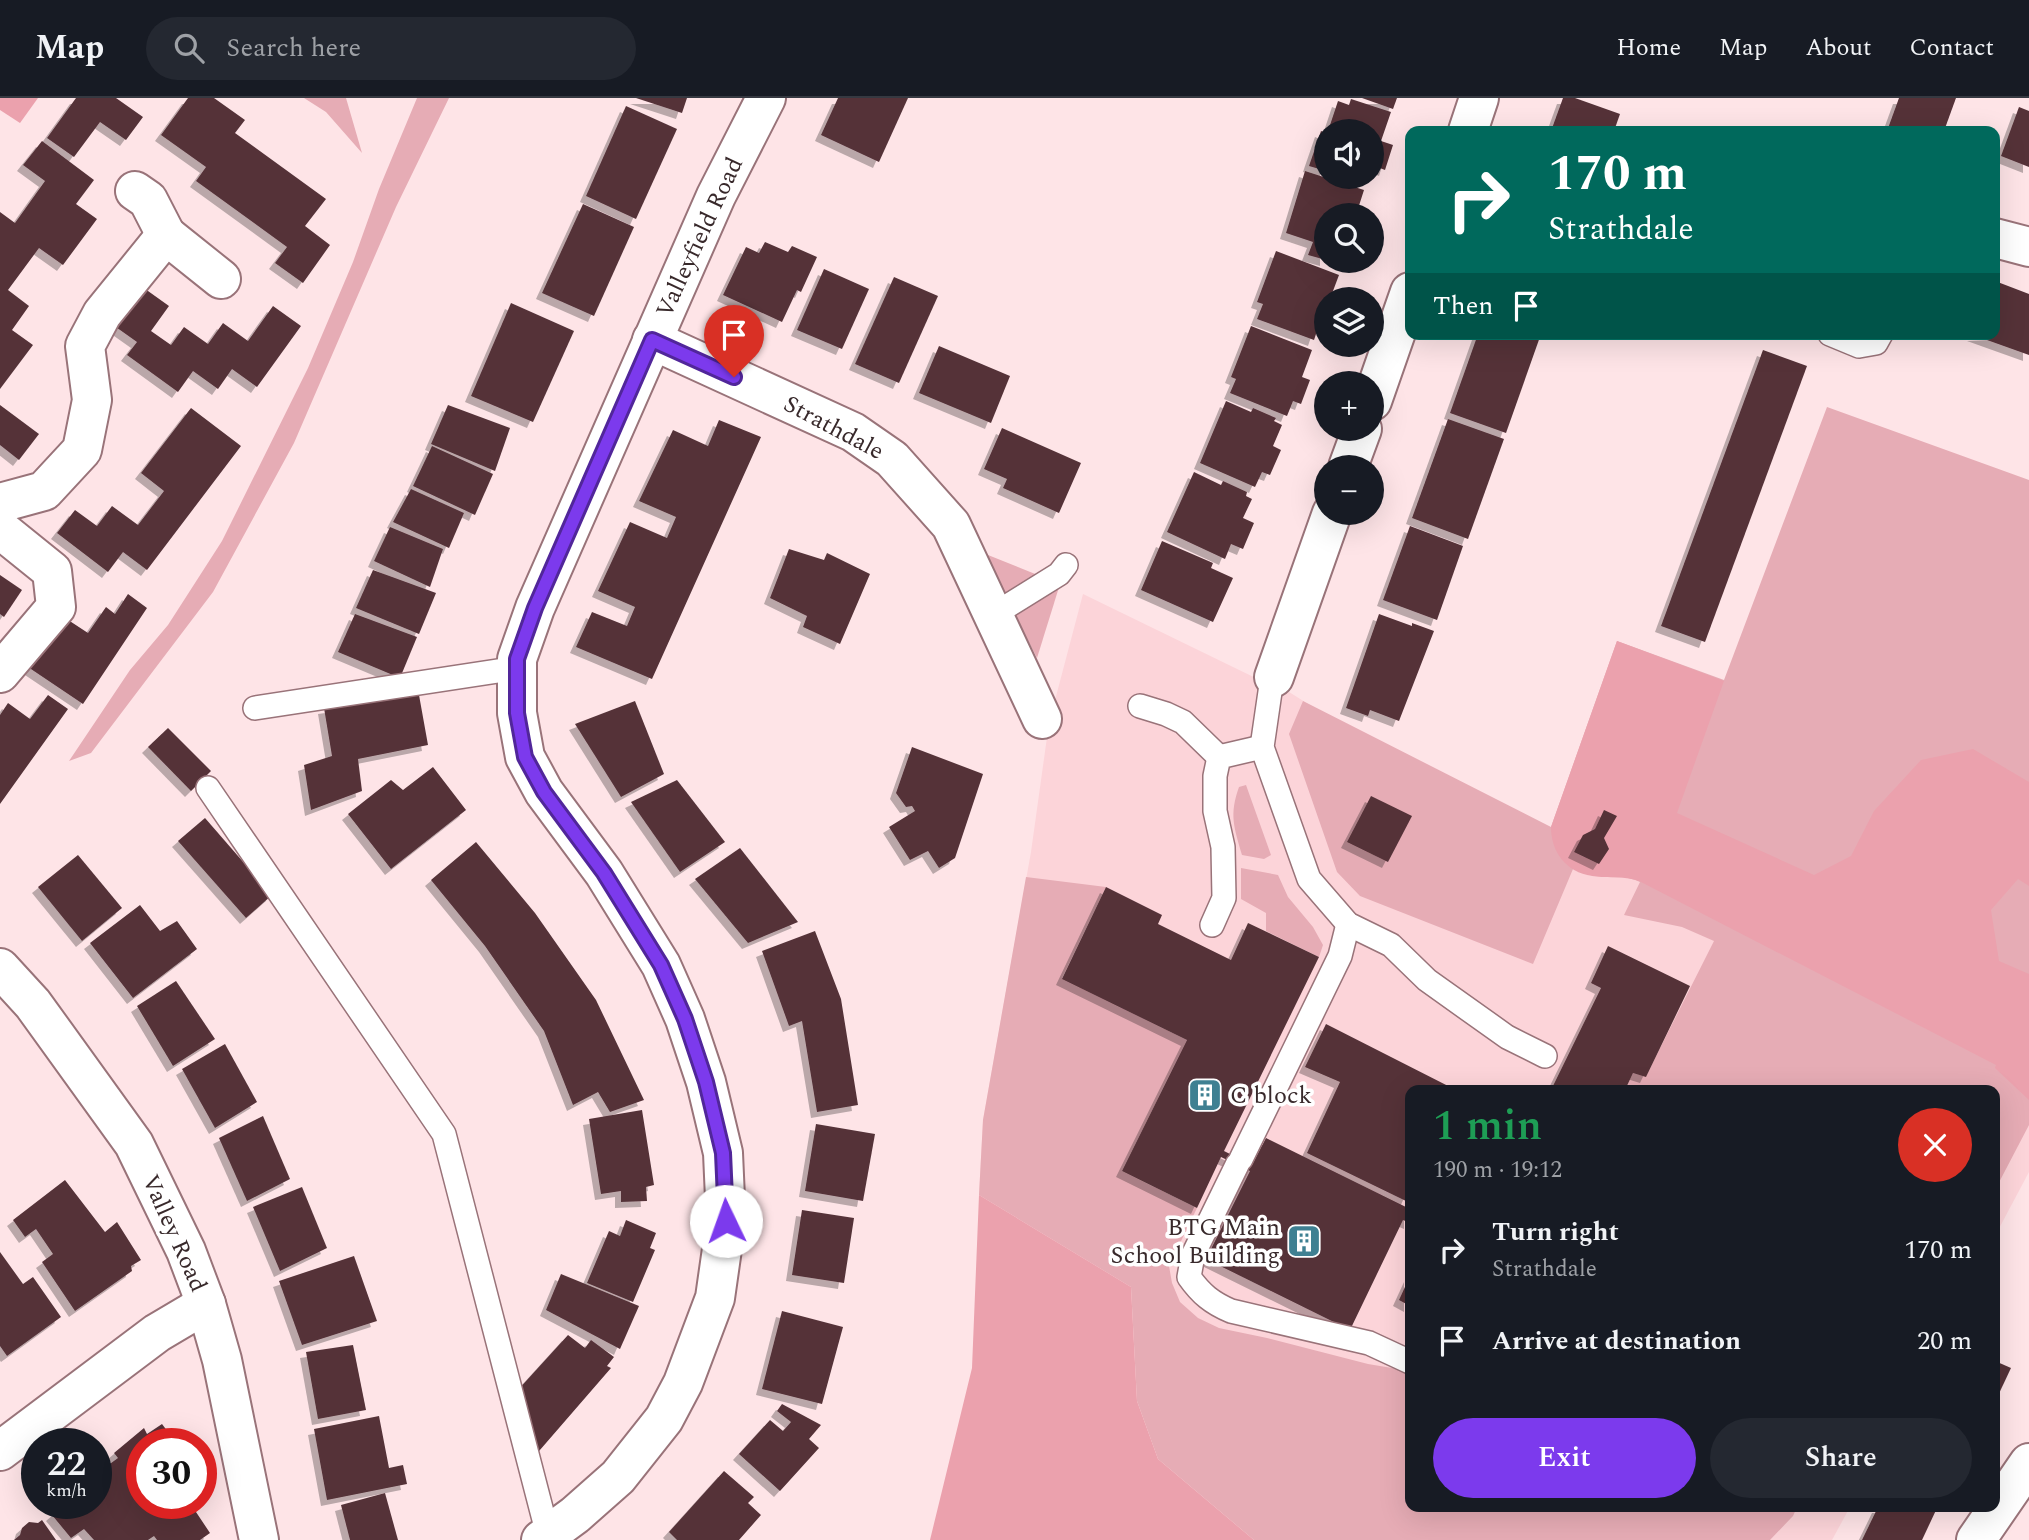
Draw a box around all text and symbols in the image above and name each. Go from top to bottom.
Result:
search box [146,17,636,80]
text: Map [35,23,104,73]
text: Search here [226,28,361,68]
icon: search [170,29,208,67]
text: Home [1616,30,1681,66]
text: Map [1719,30,1767,66]
text: About [1805,30,1871,66]
text: Contact [1909,30,1994,66]
map controls [1314,119,1384,525]
button: sound [1314,119,1384,189]
text: 170 m [1548,137,1687,212]
street label: Valleyfield Road [647,151,753,324]
icon: right [1433,154,1524,245]
button: search [1314,203,1384,273]
text: Strathdale [1548,205,1694,254]
text: Then [1433,286,1493,326]
button: layers [1314,287,1384,357]
icon: arrive [1507,287,1545,325]
pin [704,305,764,377]
icon: arrive [715,316,753,354]
button: + [1314,371,1384,441]
street label: Strathdale [777,386,890,469]
button: − [1314,455,1384,525]
building icon: C block [1186,1076,1224,1114]
place label: C block [1230,1078,1312,1114]
text: 1 min [1433,1095,1542,1158]
button: close [1898,1108,1972,1182]
text: 190 m · 19:12 [1433,1153,1562,1188]
street label: Valley Road [132,1169,216,1298]
position arrow [689,1184,763,1258]
place label: BTG Main School Building [1111,1210,1280,1274]
text: Turn right [1492,1212,1619,1252]
building icon: BTG Main School Building [1285,1222,1323,1260]
text: 170 m [1904,1230,1972,1270]
icon: right [1433,1231,1471,1269]
text: Strathdale [1492,1252,1597,1287]
text: Arrive at destination [1492,1321,1741,1361]
text: 20 m [1917,1321,1972,1361]
icon: arrive [1433,1322,1471,1360]
button: Exit [1433,1418,1696,1498]
button: Share [1710,1418,1972,1498]
speed limit sign: 30 [126,1428,217,1519]
text: 22 [47,1438,86,1491]
text: km/h [46,1477,87,1504]

